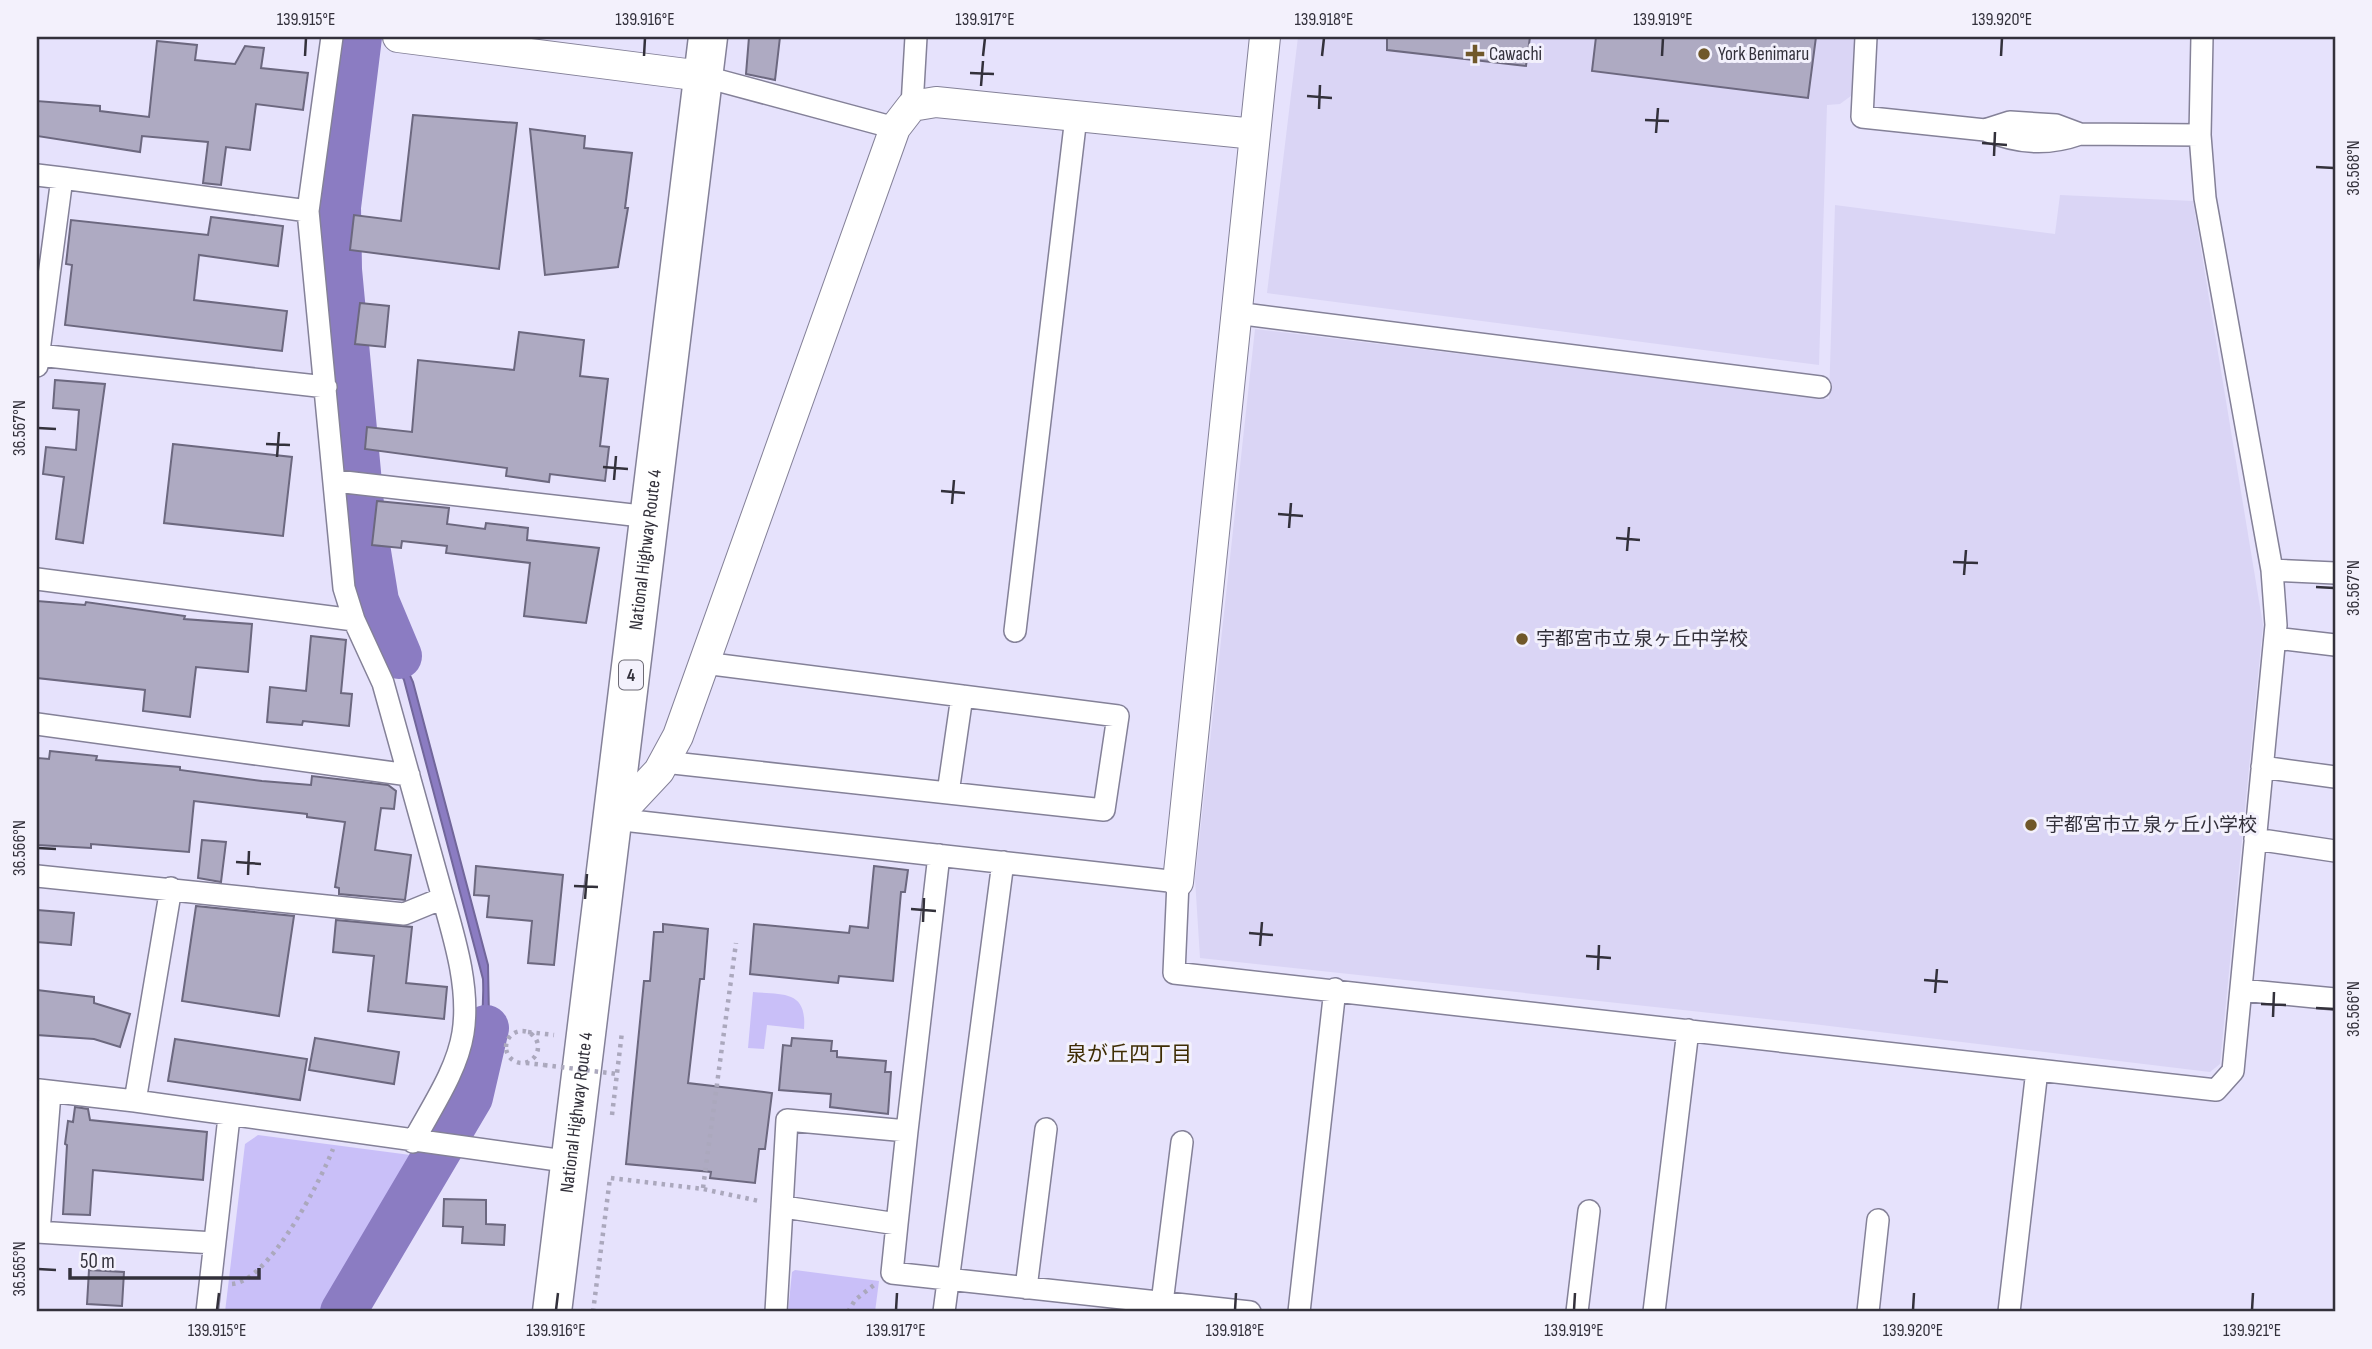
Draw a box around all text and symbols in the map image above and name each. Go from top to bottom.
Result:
text: 139.915°E [277,9,335,30]
text: 139.916°E [615,9,675,30]
text: 139.917°E [955,9,1015,30]
text: 139.918°E [1294,9,1354,30]
text: 139.919°E [1633,9,1693,30]
text: 139.920°E [1972,9,2032,30]
place label: Cawachi [1489,43,1542,66]
place label: York Benimaru [1718,43,1809,66]
marker: Cawachi [1467,46,1483,62]
marker: York Benimaru [1696,46,1712,62]
text: 36.568°N [2343,140,2364,196]
text: 36.567°N [9,400,30,456]
street label: National Highway Route 4 [624,468,667,631]
text: 36.567°N [2343,560,2364,616]
place label: 宇都宮市立 泉ヶ丘中学校 [1536,628,1748,651]
marker: 宇都宮市立 泉ヶ丘中学校 [1514,631,1530,647]
road number: 4 [619,660,643,690]
place label: 宇都宮市立 泉ヶ丘小学校 [2045,814,2257,837]
marker: 宇都宮市立 泉ヶ丘小学校 [2023,817,2039,833]
text: 36.566°N [9,820,30,876]
text: 36.566°N [2343,981,2364,1037]
street label: National Highway Route 4 [555,1031,598,1194]
district label: 泉が丘四丁目 [1066,1042,1192,1067]
scale bar [70,1237,259,1281]
text: 36.565°N [9,1241,30,1297]
text: 50 m [80,1249,115,1274]
text: 139.915°E [188,1320,246,1341]
text: 139.916°E [526,1320,586,1341]
text: 139.917°E [866,1320,926,1341]
text: 139.918°E [1205,1320,1265,1341]
text: 139.919°E [1544,1320,1604,1341]
text: 139.920°E [1883,1320,1943,1341]
text: 139.921°E [2223,1320,2281,1341]

